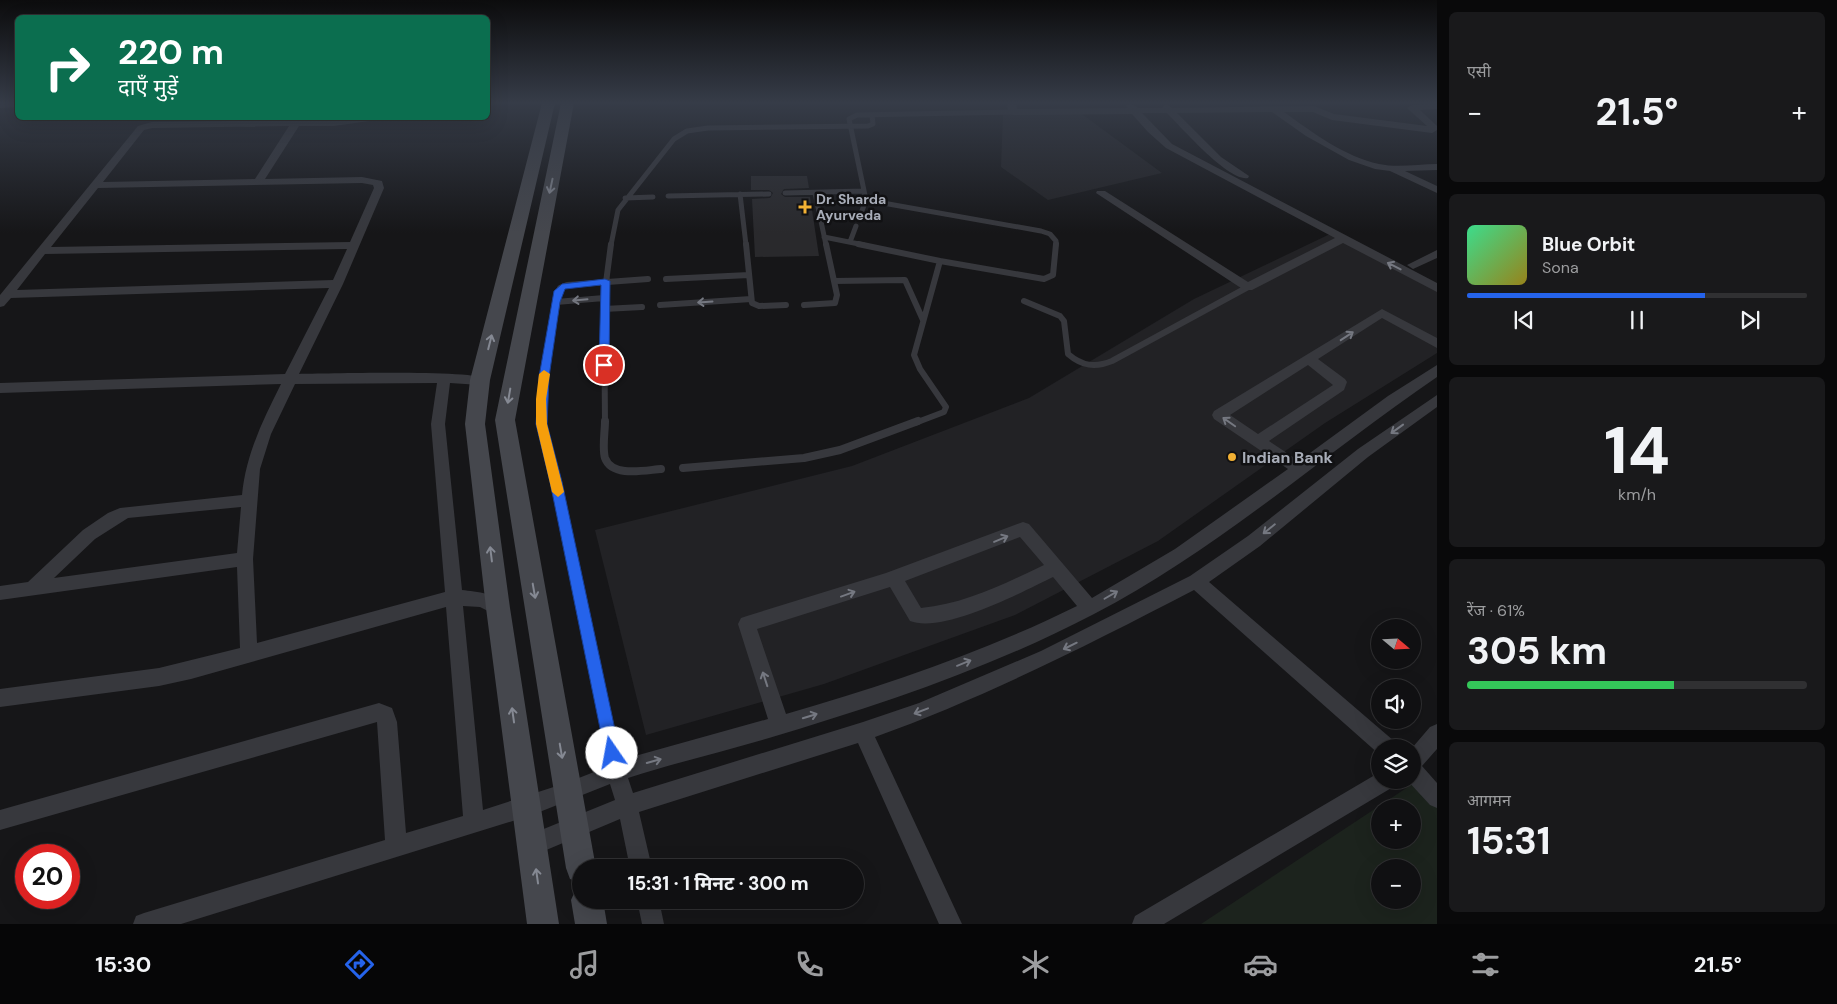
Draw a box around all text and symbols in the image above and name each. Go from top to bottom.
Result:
text: 220 m [118,29,224,75]
icon: right [35,35,100,100]
text: एसी [1467,61,1491,82]
text: दाएँ मुड़ें [118,73,178,102]
text: 21.5° [1596,87,1678,137]
text: − [1467,94,1482,131]
text: + [1792,94,1807,131]
one-way arrow [546,177,555,193]
place label: Dr. Sharda Ayurveda [816,190,886,224]
marker: Dr. Sharda Ayurveda [798,200,812,214]
text: Blue Orbit [1542,232,1635,257]
text: Sona [1542,257,1579,278]
one-way arrow [1386,261,1401,271]
one-way arrow [572,296,588,305]
one-way arrow [698,298,714,307]
icon: previous [1510,306,1538,334]
icon: pause [1623,306,1651,334]
icon: next [1736,306,1764,334]
one-way arrow [1339,330,1353,340]
one-way arrow [486,334,495,350]
pin [583,344,625,386]
icon: arrive [590,351,618,379]
one-way arrow [503,388,513,404]
text: 14 [1604,409,1670,493]
one-way arrow [1222,417,1236,427]
one-way arrow [1391,423,1405,434]
place label: Indian Bank [1242,447,1334,468]
marker: Indian Bank [1226,451,1238,463]
text: km/h [1618,484,1656,505]
one-way arrow [1263,523,1276,534]
one-way arrow [993,533,1008,543]
one-way arrow [486,546,496,562]
one-way arrow [529,583,539,599]
one-way arrow [840,589,855,598]
one-way arrow [1104,590,1118,600]
text: रेंज · 61% [1467,600,1525,621]
north arrow [1371,619,1421,669]
map controls [1371,619,1421,909]
text: 305 km [1467,626,1607,676]
one-way arrow [1062,641,1077,651]
one-way arrow [956,658,971,667]
one-way arrow [759,671,769,687]
button: sound [1371,679,1421,729]
one-way arrow [508,707,518,723]
one-way arrow [913,707,929,716]
one-way arrow [802,710,818,720]
position arrow [585,726,637,778]
button: layers [1371,739,1421,789]
one-way arrow [557,743,567,759]
one-way arrow [646,756,662,766]
text: आगमन [1467,790,1511,811]
button: + [1371,799,1421,849]
text: 15:31 [1467,816,1551,866]
speed limit sign: 20 [15,844,80,909]
button: − [1371,859,1421,909]
one-way arrow [531,868,541,884]
text: 15:31 · 1 मिनट · 300 m [627,871,809,896]
icon: directions [342,947,377,982]
icon: music [567,947,602,982]
icon: phone [792,947,827,982]
icon: climate [1018,947,1053,982]
icon: car [1243,947,1278,982]
icon: filters [1468,947,1503,982]
text: 15:30 [95,950,151,979]
text: 21.5° [1694,950,1742,979]

